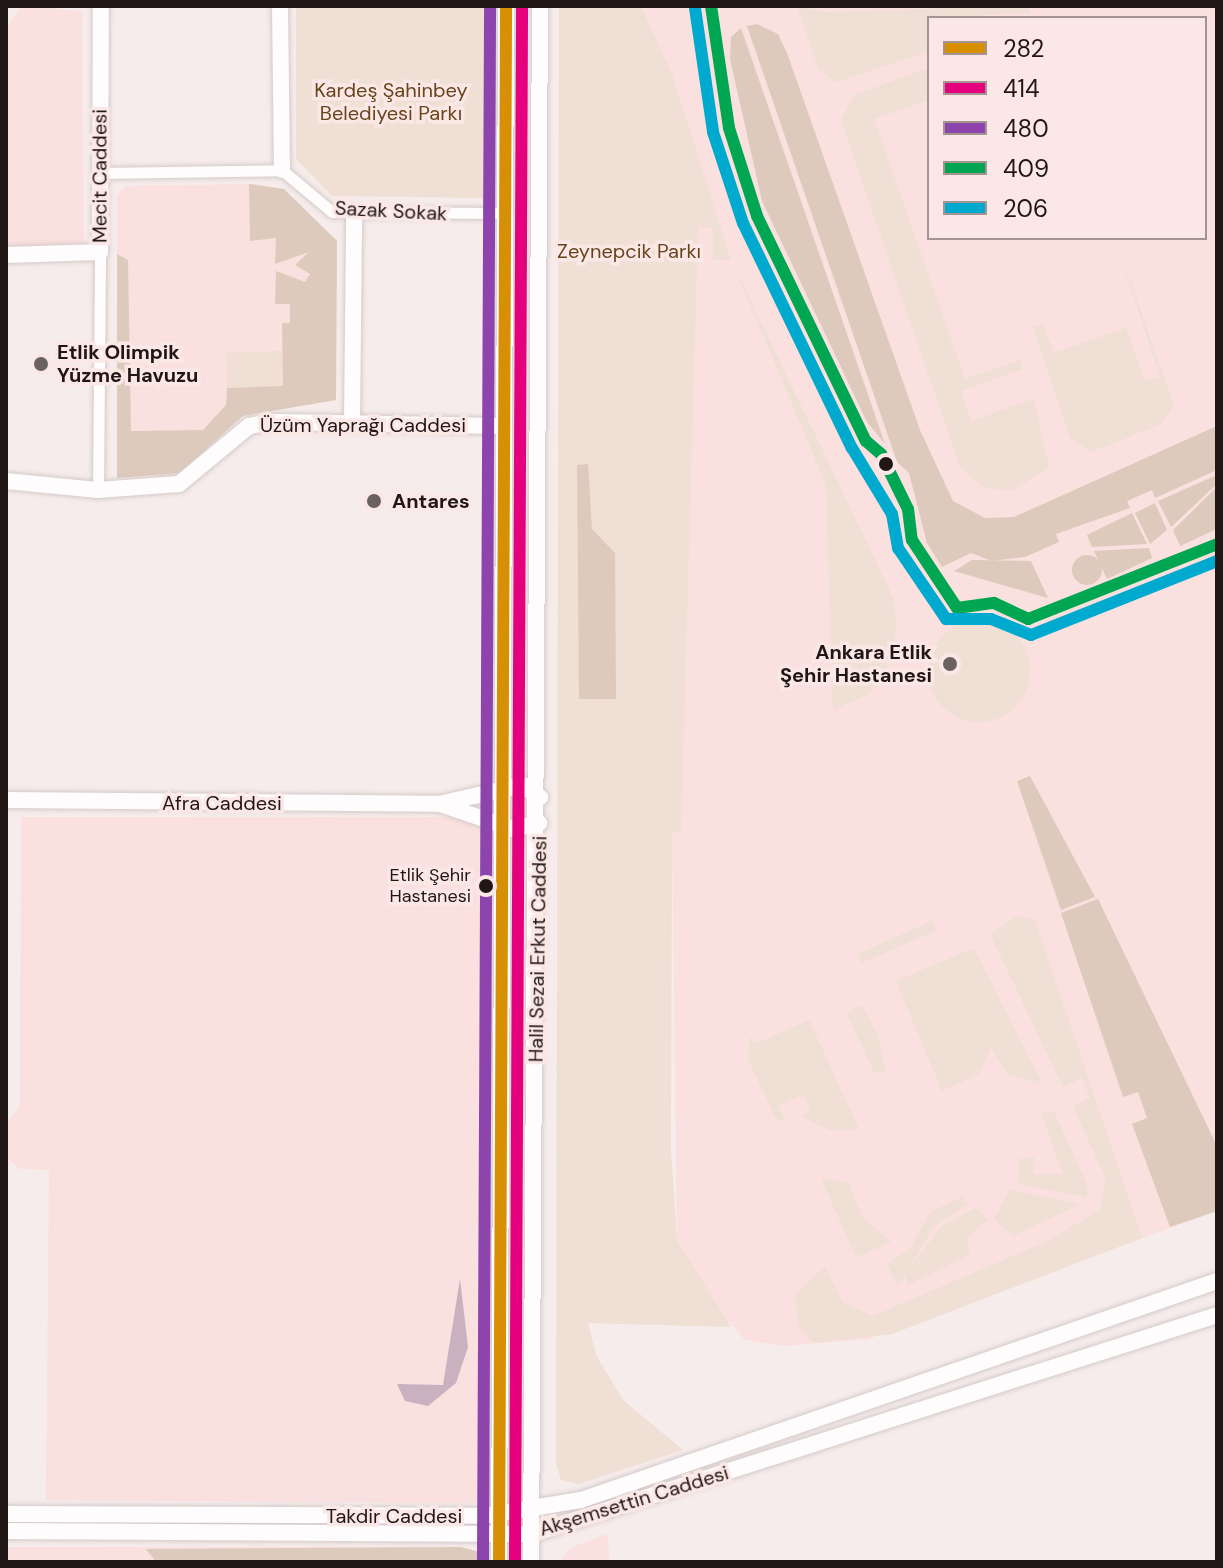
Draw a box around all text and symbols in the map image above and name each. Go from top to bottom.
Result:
legend [927,16,1207,240]
text: 282 [1003,33,1044,64]
text: 414 [1003,73,1040,104]
park label: Kardeş Şahinbey Belediyesi Parkı [314,79,468,126]
street label: Mecit Caddesi [88,109,112,243]
text: 480 [1003,113,1049,144]
text: 409 [1003,153,1049,184]
text: 206 [1003,193,1048,224]
street label: Sazak Sokak [334,196,448,226]
park label: Zeynepcik Parkı [557,239,701,263]
place label: Etlik Olimpik Yüzme Havuzu [57,340,198,387]
marker: Etlik Olimpik Yüzme Havuzu [32,355,50,373]
street label: Üzüm Yaprağı Caddesi [260,413,466,437]
unlabelled marker [878,456,894,472]
place label: Antares [392,489,470,513]
marker: Antares [363,490,385,512]
place label: Ankara Etlik Şehir Hastanesi [780,640,932,687]
marker: Ankara Etlik Şehir Hastanesi [939,653,961,675]
street label: Afra Caddesi [162,791,282,815]
street label: Halil Sezai Erkut Caddesi [524,836,552,1062]
place label: Etlik Şehir Hastanesi [390,865,471,908]
marker: Etlik Şehir Hastanesi [478,878,494,894]
street label: Akşemsettin Caddesi [536,1461,732,1541]
street label: Takdir Caddesi [326,1504,462,1528]

